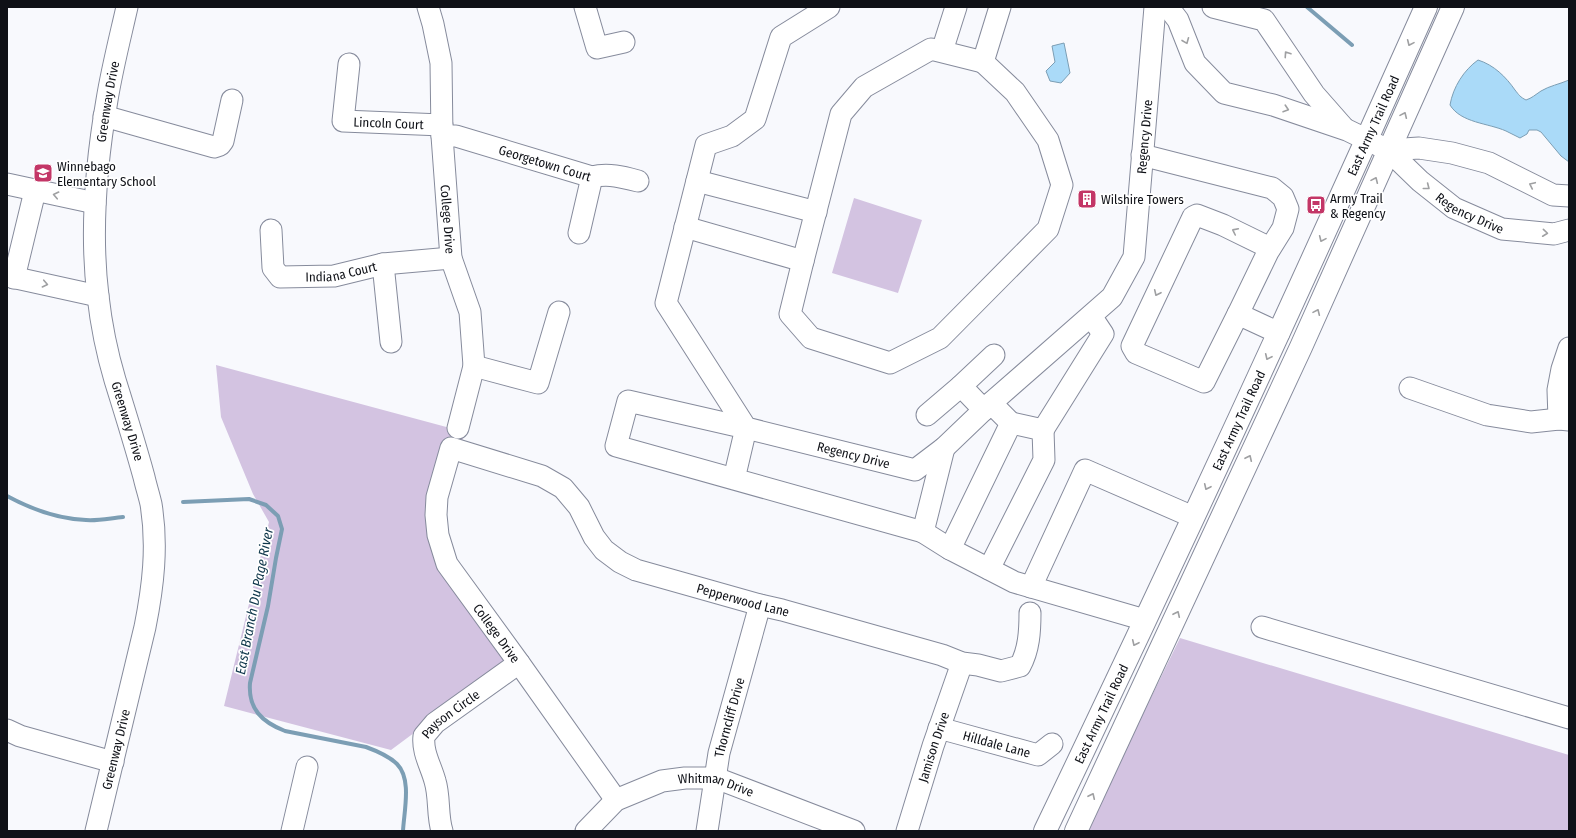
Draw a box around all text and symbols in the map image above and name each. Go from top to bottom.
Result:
one-way arrow [1182,37,1190,44]
one-way arrow [1407,38,1415,46]
one-way arrow [1284,51,1292,58]
street label: Greenway Drive [94,60,122,143]
street label: East Army Trail Road [1344,73,1402,178]
street label: Regency Drive [1134,99,1155,174]
one-way arrow [1283,104,1290,113]
one-way arrow [1399,111,1407,119]
street label: Lincoln Court [353,114,425,132]
street label: Georgetown Court [497,142,594,185]
place label: Winnebago Elementary School [57,159,157,189]
school or university icon: Winnebago Elementary School [32,162,54,184]
one-way arrow [1370,177,1378,184]
one-way arrow [1422,182,1429,189]
one-way arrow [1529,182,1537,190]
street label: College Drive [438,184,458,254]
building icon: Wilshire Towers [1076,188,1098,210]
street label: Regency Drive [1433,190,1506,237]
one-way arrow [53,191,60,200]
place label: Army Trail & Regency [1330,191,1386,221]
place label: Wilshire Towers [1101,192,1184,207]
bus stop icon: Army Trail & Regency [1305,194,1327,216]
one-way arrow [1232,228,1240,236]
one-way arrow [1542,228,1548,237]
one-way arrow [1319,234,1327,242]
street label: Indiana Court [305,259,379,285]
one-way arrow [42,280,48,288]
one-way arrow [1154,289,1162,296]
one-way arrow [1312,308,1320,316]
one-way arrow [1265,352,1273,360]
street label: East Army Trail Road [1209,368,1268,473]
street label: Greenway Drive [108,380,147,463]
street label: Regency Drive [815,439,891,471]
one-way arrow [1244,455,1252,463]
one-way arrow [1204,483,1212,491]
water label: East Branch Du Page River [232,525,277,676]
street label: Pepperwood Lane [695,581,791,620]
street label: College Drive [470,601,523,666]
one-way arrow [1172,611,1180,618]
one-way arrow [1131,640,1139,647]
street label: East Army Trail Road [1071,662,1131,766]
street label: Thorncliff Drive [711,676,748,758]
street label: Payson Circle [419,687,482,741]
street label: Greenway Drive [99,708,133,791]
street label: Jamison Drive [915,710,952,784]
street label: Hilldale Lane [961,728,1032,761]
street label: Whitman Drive [677,771,756,800]
one-way arrow [1087,792,1095,800]

